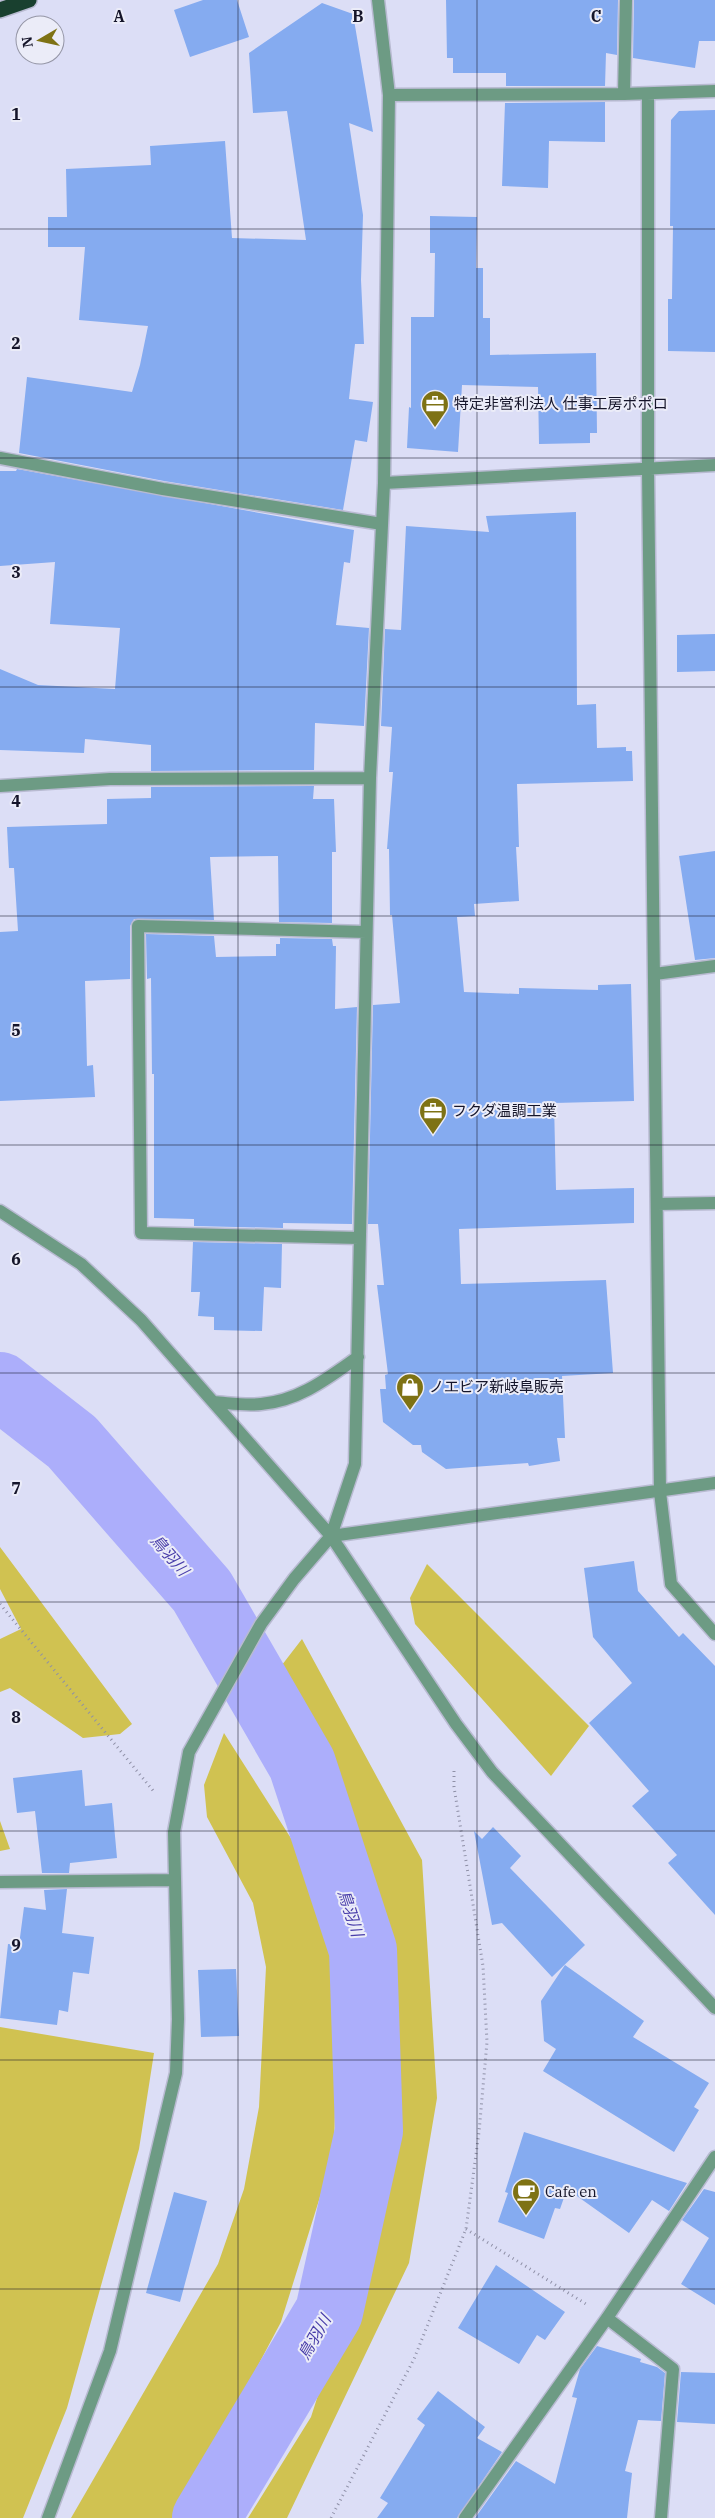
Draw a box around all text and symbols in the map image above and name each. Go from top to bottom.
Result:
text: A [113,6,125,26]
text: B [352,6,364,26]
text: C [591,6,601,26]
north arrow [15,15,65,65]
text: N [17,35,37,49]
text: 1 [11,104,21,124]
text: 2 [11,333,21,353]
office icon: 特定非営利法人 仕事工房ポポロ [420,389,450,428]
place label: 特定非営利法人 仕事工房ポポロ [454,394,667,413]
text: 3 [11,562,21,582]
text: 4 [11,791,21,811]
text: 5 [11,1020,21,1040]
office icon: フクダ温調工業 [418,1096,448,1135]
place label: フクダ温調工業 [452,1101,556,1120]
text: 6 [11,1249,21,1269]
shop icon: ノエビア新岐阜販売 [395,1372,425,1411]
place label: ノエビア新岐阜販売 [429,1377,564,1396]
text: 7 [11,1478,21,1498]
water label: 鳥羽川 [147,1530,195,1581]
text: 8 [11,1707,21,1727]
water label: 鳥羽川 [334,1887,369,1941]
text: 9 [11,1935,21,1955]
cafe icon: Cafe en [511,2177,541,2216]
place label: Cafe en [545,2182,597,2201]
water label: 鳥羽川 [293,2309,336,2363]

